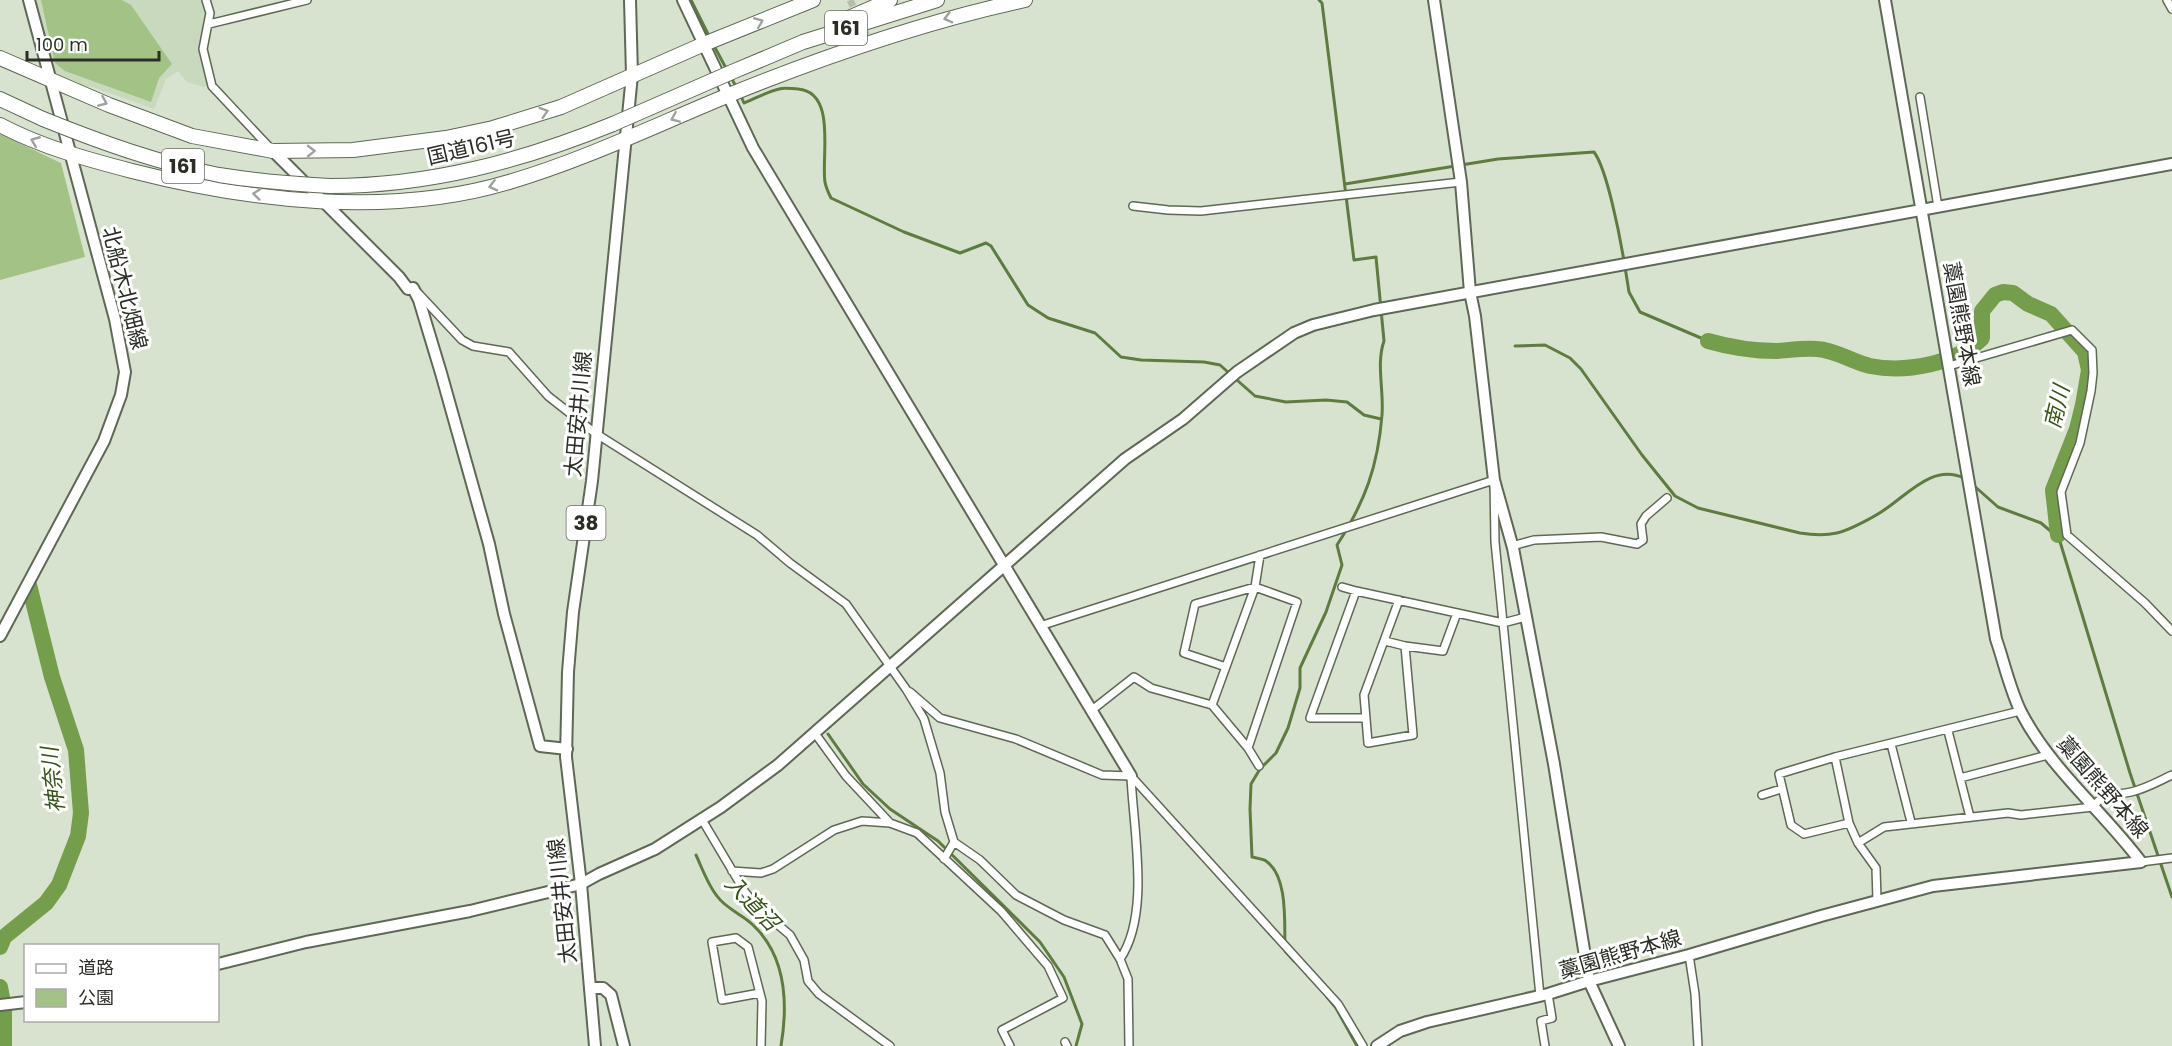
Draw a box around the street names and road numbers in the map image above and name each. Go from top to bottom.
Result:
road number: 161 [825,11,867,45]
street label: 国道161号 [424,123,518,171]
road number: 161 [162,149,204,183]
street label: 北船木北畑線 [96,223,154,353]
street label: 藁園熊野本線 [1937,259,1987,389]
street label: 太田安井川線 [558,350,598,478]
road number: 38 [566,506,606,540]
street label: 藁園熊野本線 [2051,730,2155,844]
street label: 太田安井川線 [541,837,583,965]
street label: 藁園熊野本線 [1555,923,1685,985]

